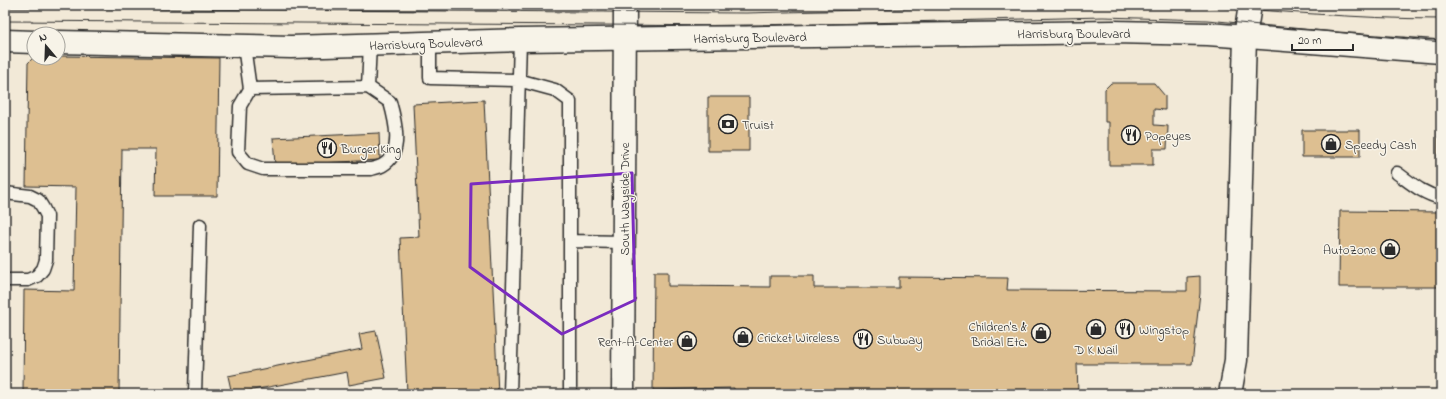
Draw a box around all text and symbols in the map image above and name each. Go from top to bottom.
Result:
street label: Harrisburg Boulevard [1017,25,1131,45]
north arrow [26,26,66,66]
scale bar [1292,26,1353,52]
street label: Harrisburg Boulevard [693,28,808,50]
text: N [37,29,49,46]
text: 20 m [1298,32,1321,50]
street label: Harrisburg Boulevard [369,33,484,57]
bank icon: Truist [717,113,739,135]
place label: Truist [742,116,775,135]
restaurant icon: Popeyes [1120,124,1142,146]
place label: Popeyes [1145,127,1191,147]
shop icon: Speedy Cash [1320,133,1342,155]
place label: Speedy Cash [1345,136,1417,156]
restaurant icon: Burger King [316,137,338,159]
place label: Burger King [340,140,401,160]
street label: South Wayside Drive [616,142,636,256]
shop icon: AutoZone [1379,238,1401,260]
place label: AutoZone [1323,241,1376,260]
place label: Children's & Bridal Etc. [968,318,1027,352]
shop icon: D K Nail [1085,318,1107,340]
restaurant icon: Wingstop [1114,318,1136,340]
place label: Wingstop [1139,321,1189,341]
shop icon: Children's & Bridal Etc. [1030,322,1052,344]
shop icon: Cricket Wireless [732,326,754,348]
restaurant icon: Subway [852,328,874,350]
place label: Cricket Wireless [757,329,840,348]
shop icon: Rent-A-Center [676,330,698,352]
place label: Subway [877,331,922,351]
place label: Rent-A-Center [598,333,674,352]
place label: D K Nail [1074,341,1117,360]

